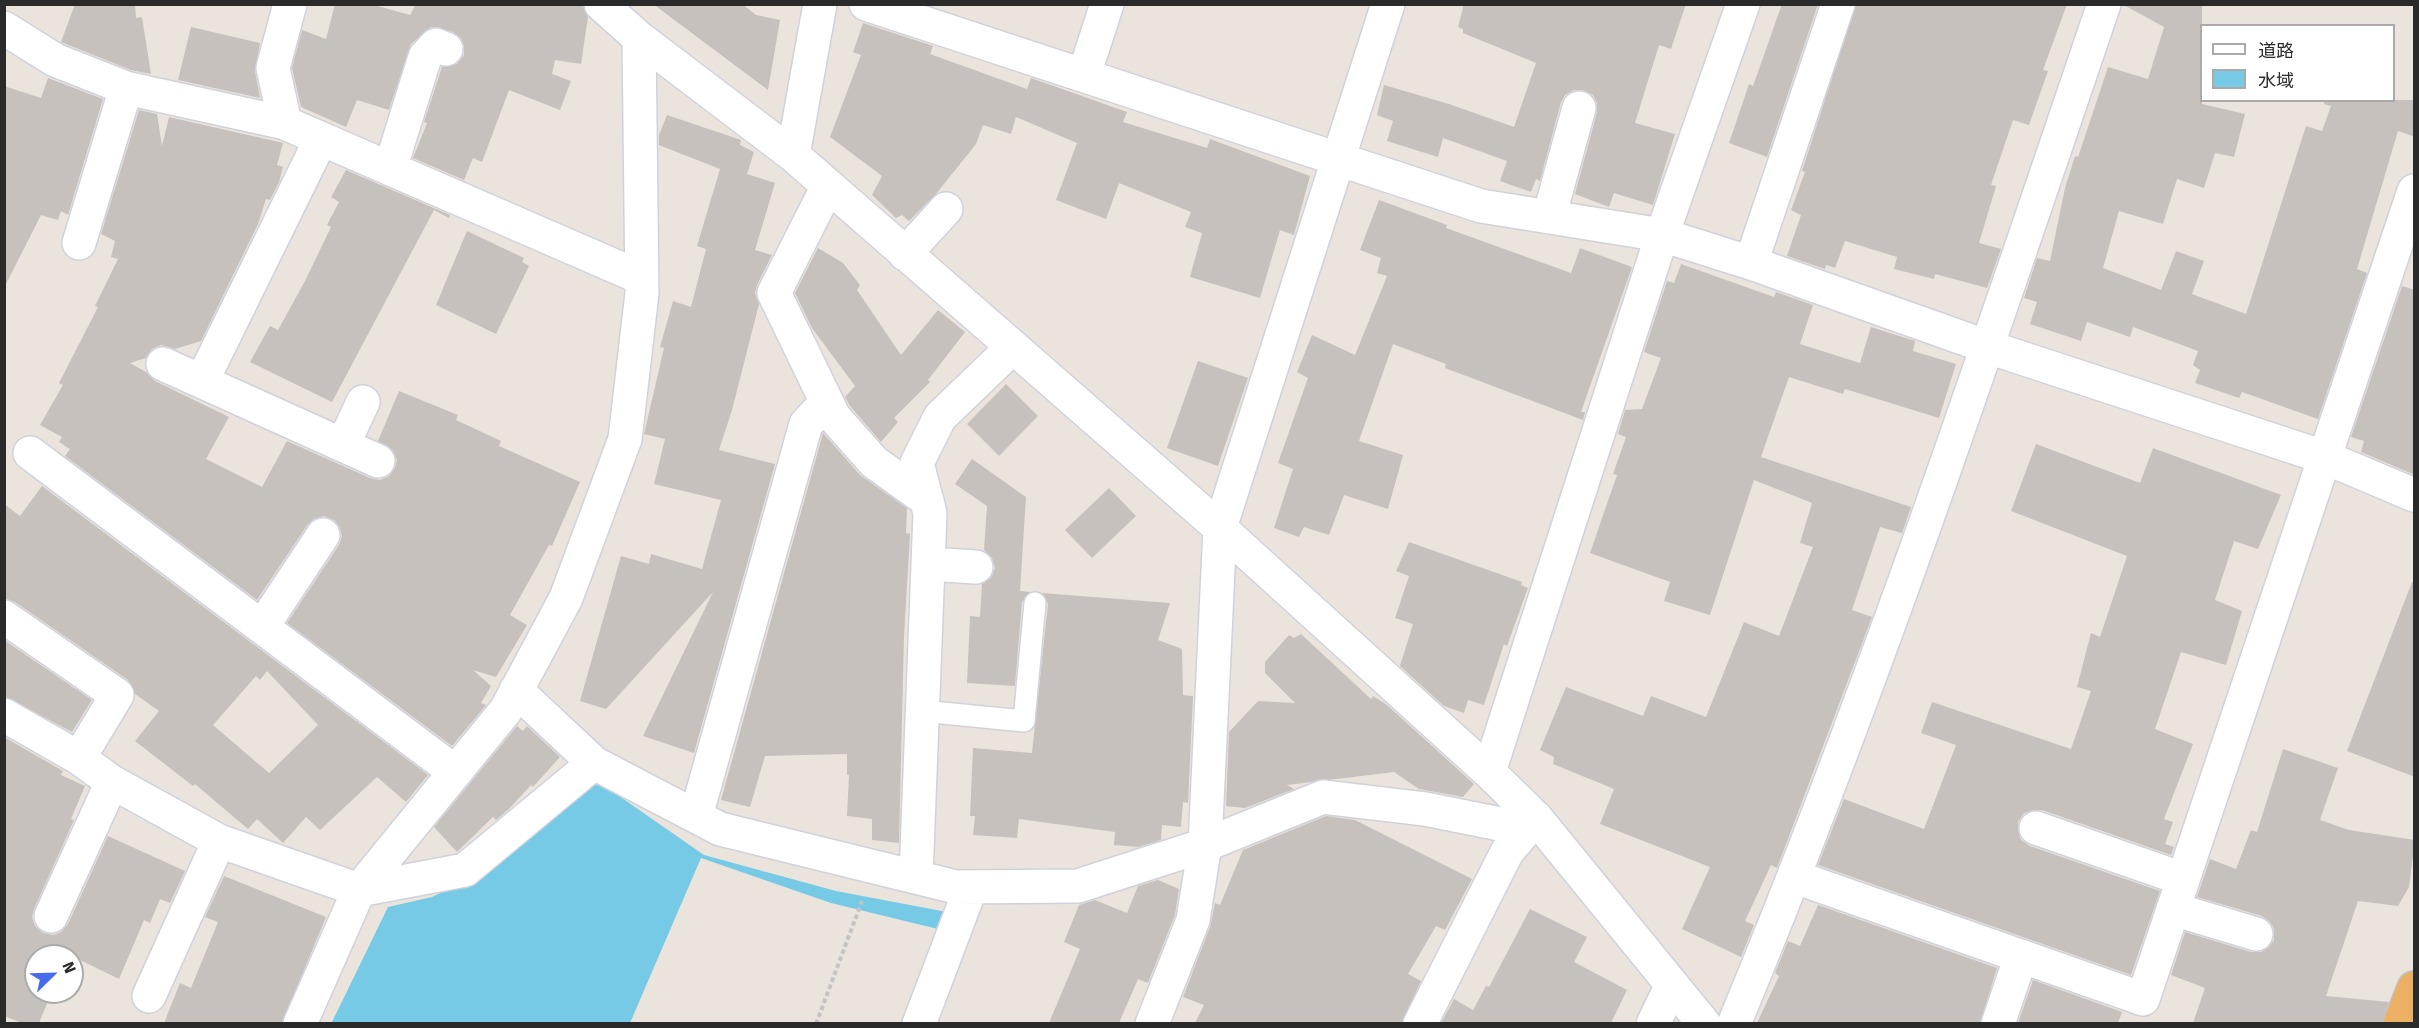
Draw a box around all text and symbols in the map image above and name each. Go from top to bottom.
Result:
legend [2200,24,2395,102]
text: 道路 [2258,40,2294,62]
text: 水域 [2258,70,2294,92]
north arrow [24,944,84,1004]
text: N [58,959,80,976]

